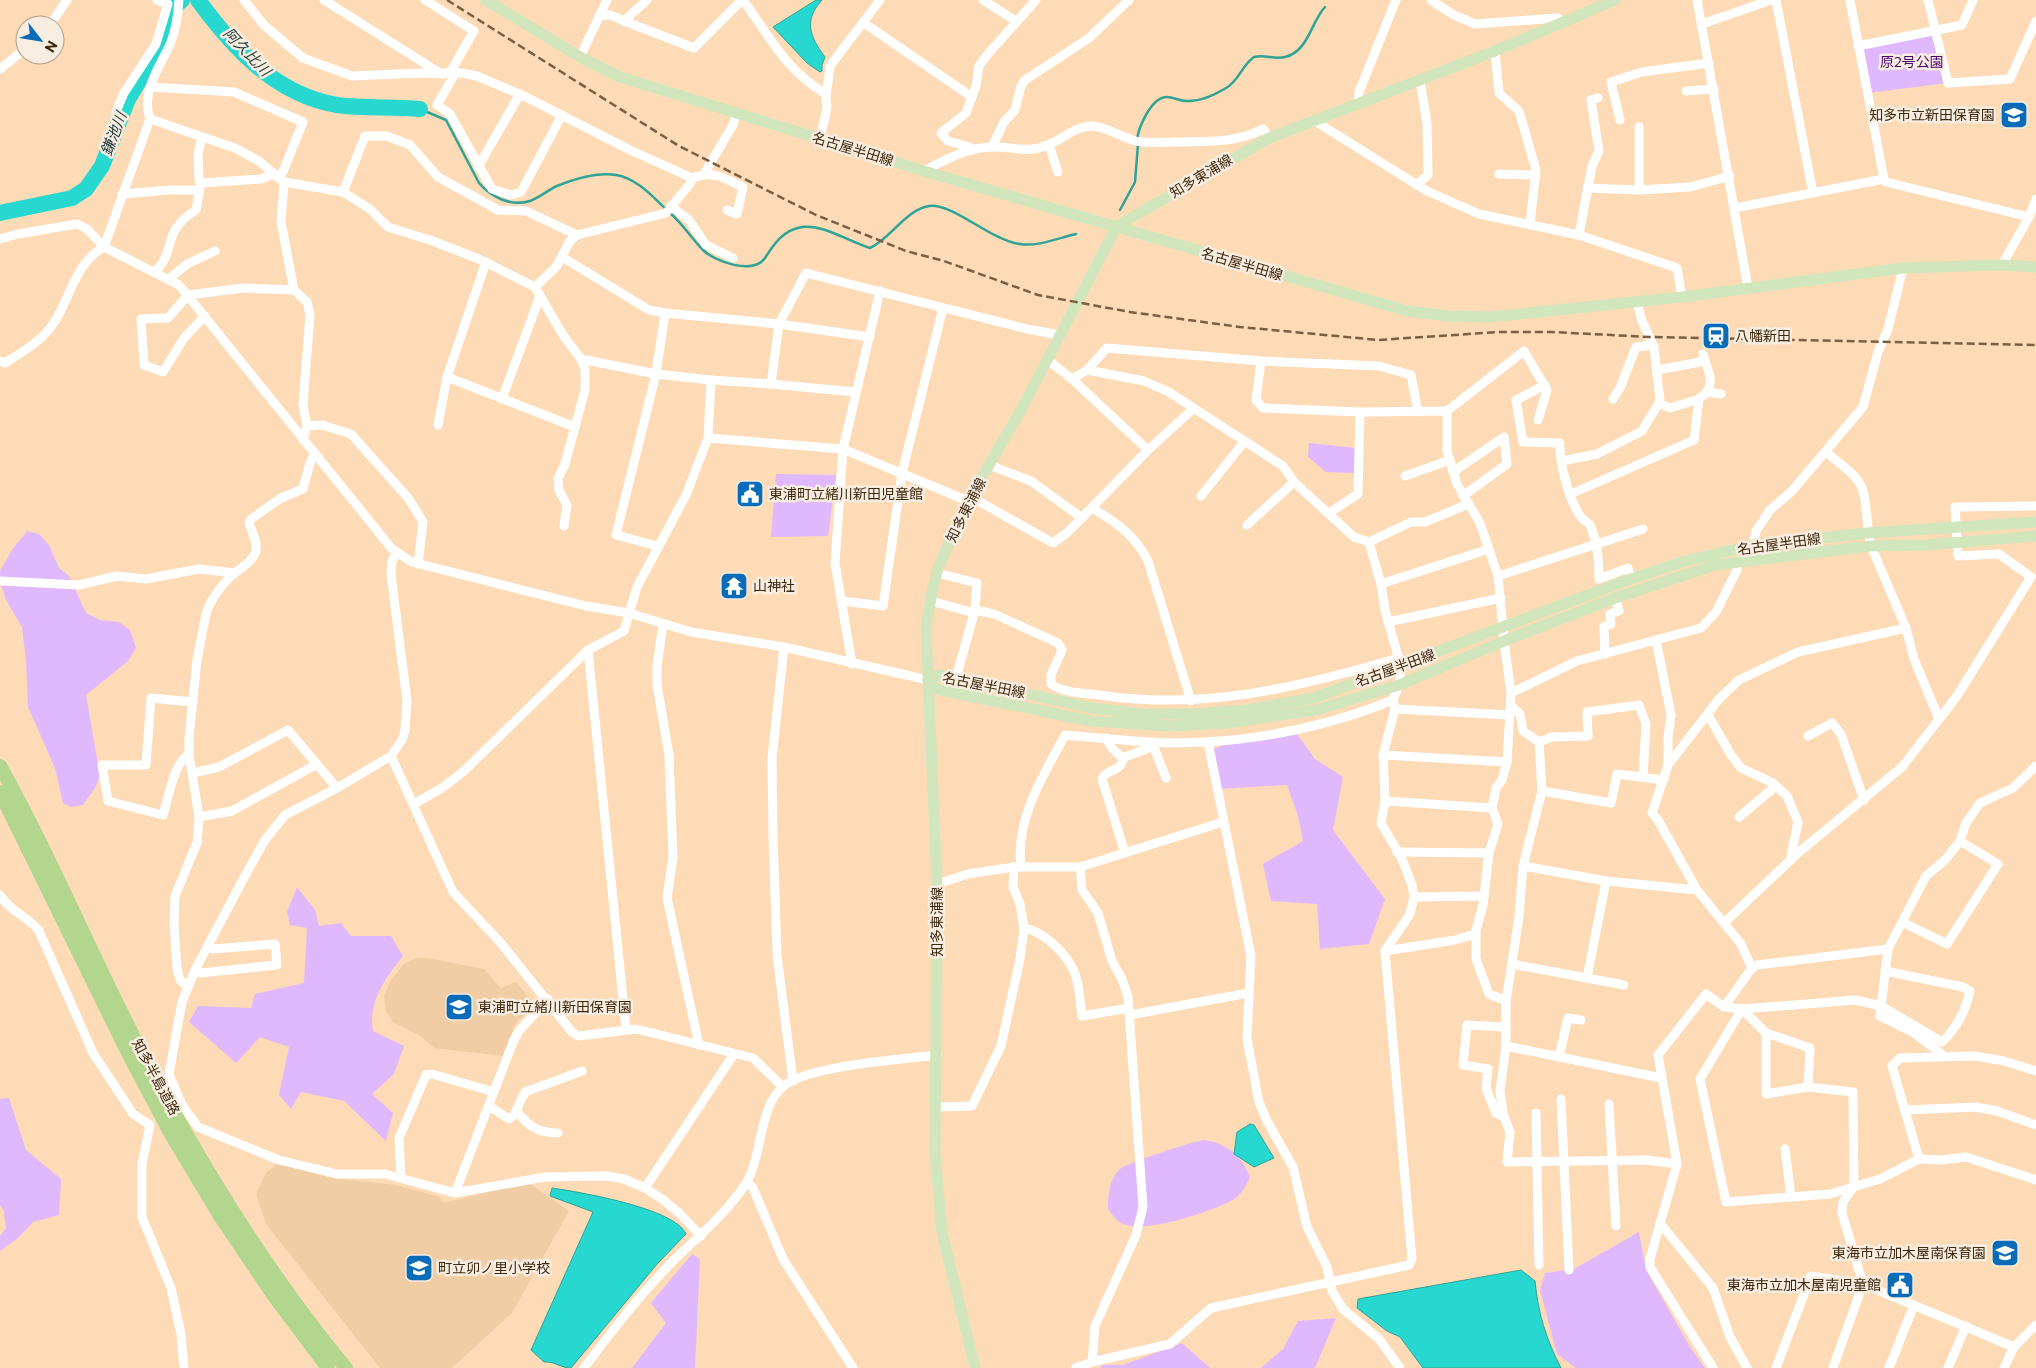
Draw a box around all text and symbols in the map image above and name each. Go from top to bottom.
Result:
north arrow [15,15,65,65]
water label: 阿久比川 [220,23,276,81]
text: N [42,38,62,56]
park label: 原2号公園 [1880,53,1944,70]
school or university icon: 知多市立新田保育園 [1999,100,2029,130]
place label: 知多市立新田保育園 [1869,106,1995,123]
water label: 鎌池川 [97,108,130,158]
street label: 名古屋半田線 [810,128,896,169]
street label: 知多東浦線 [1166,150,1235,201]
street label: 名古屋半田線 [1199,244,1285,283]
station icon: 八幡新田 [1701,321,1731,351]
place label: 八幡新田 [1735,327,1791,344]
street label: 知多東浦線 [942,475,989,545]
public building icon: 東浦町立緒川新田児童館 [735,479,765,509]
place label: 東浦町立緒川新田児童館 [769,485,923,502]
street label: 名古屋半田線 [1736,529,1822,558]
temple icon: 山神社 [719,571,749,601]
place label: 山神社 [753,577,795,594]
street label: 名古屋半田線 [1352,645,1437,690]
street label: 名古屋半田線 [941,668,1027,701]
street label: 知多東浦線 [928,887,945,957]
school or university icon: 東浦町立緒川新田保育園 [444,992,474,1022]
place label: 東浦町立緒川新田保育園 [478,998,632,1015]
street label: 知多半島道路 [129,1036,184,1118]
school or university icon: 東海市立加木屋南保育園 [1990,1238,2020,1268]
place label: 東海市立加木屋南保育園 [1832,1244,1986,1261]
school or university icon: 町立卯ノ里小学校 [404,1253,434,1283]
place label: 町立卯ノ里小学校 [438,1259,550,1276]
public building icon: 東海市立加木屋南児童館 [1885,1270,1915,1300]
place label: 東海市立加木屋南児童館 [1727,1276,1881,1293]

